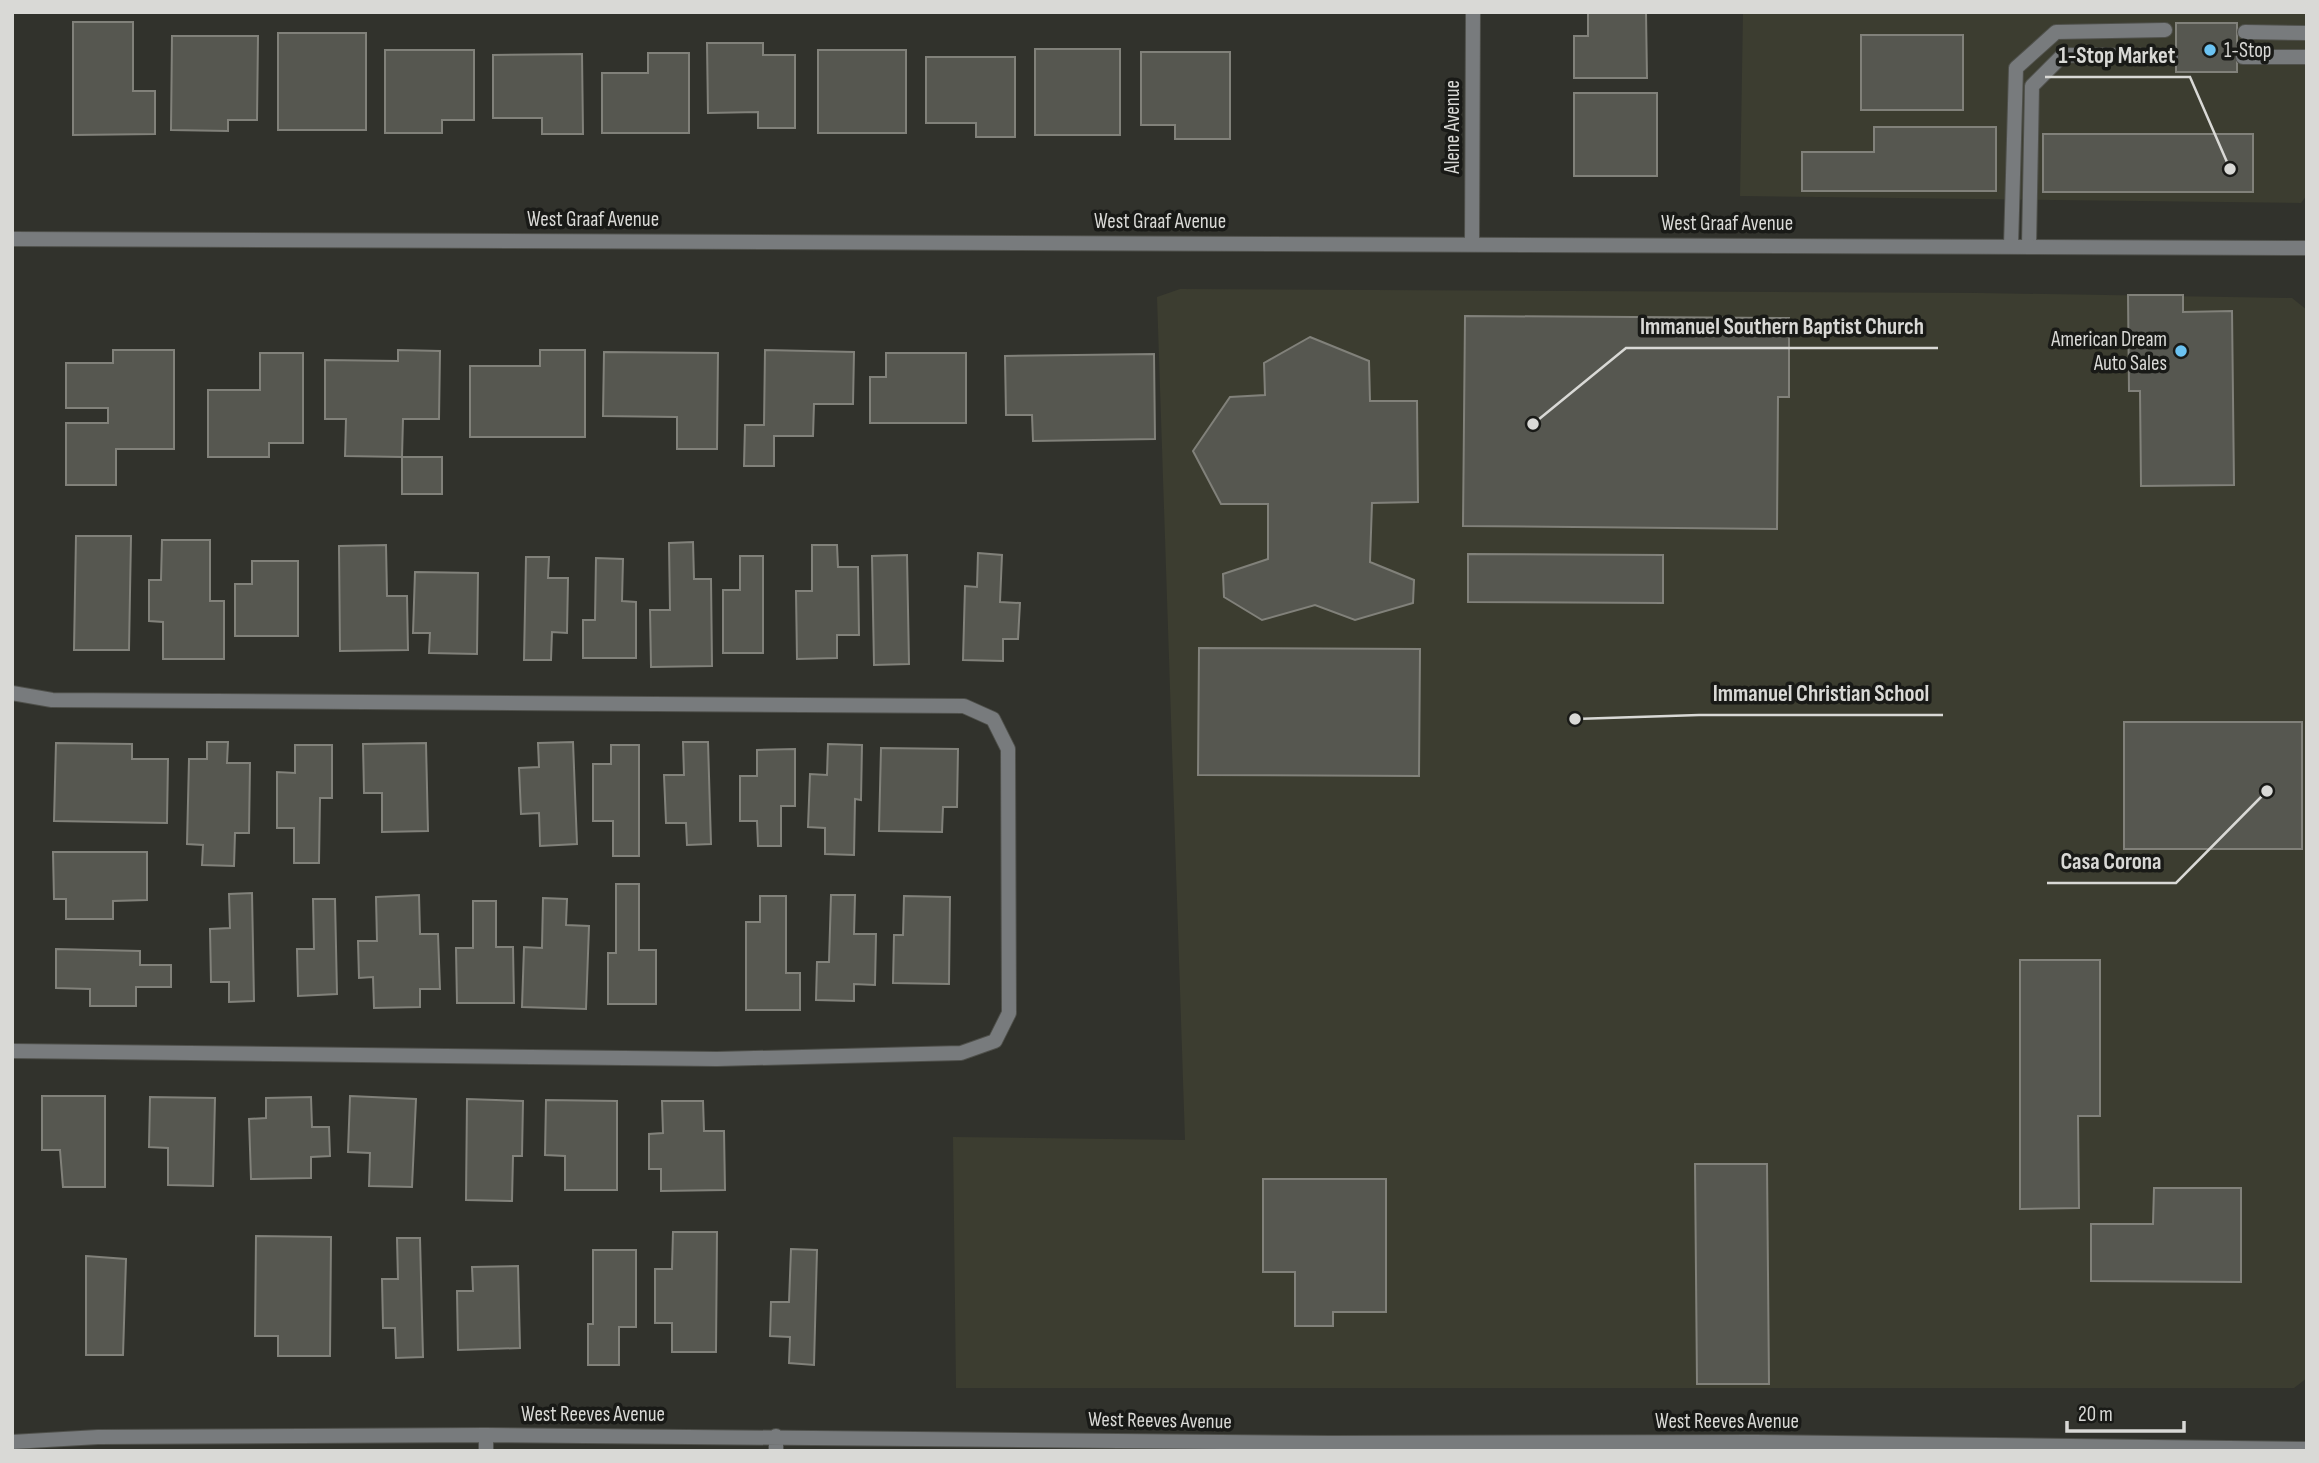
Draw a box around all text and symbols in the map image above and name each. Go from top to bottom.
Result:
callout: 1-Stop Market [2045,33,2190,77]
place label: 1-Stop [2224,38,2272,63]
text: 1-Stop Market [2059,42,2176,70]
marker: 1-Stop [2202,42,2218,58]
street label: Alene Avenue [1440,80,1465,175]
street label: West Graaf Avenue [527,207,659,232]
street label: West Graaf Avenue [1094,209,1226,234]
street label: West Graaf Avenue [1661,211,1793,236]
callout: Immanuel Southern Baptist Church [1626,304,1938,348]
text: Immanuel Southern Baptist Church [1640,313,1924,341]
place label: American Dream Auto Sales [2050,327,2167,376]
marker: American Dream Auto Sales [2173,343,2189,359]
callout: Immanuel Christian School [1699,671,1943,715]
text: Immanuel Christian School [1713,680,1929,708]
callout: Casa Corona [2047,839,2176,883]
text: Casa Corona [2061,848,2162,876]
scale bar [2067,1390,2184,1434]
street label: West Reeves Avenue [521,1402,665,1427]
text: 20 m [2078,1402,2113,1427]
street label: West Reeves Avenue [1088,1407,1232,1434]
street label: West Reeves Avenue [1655,1409,1799,1434]

